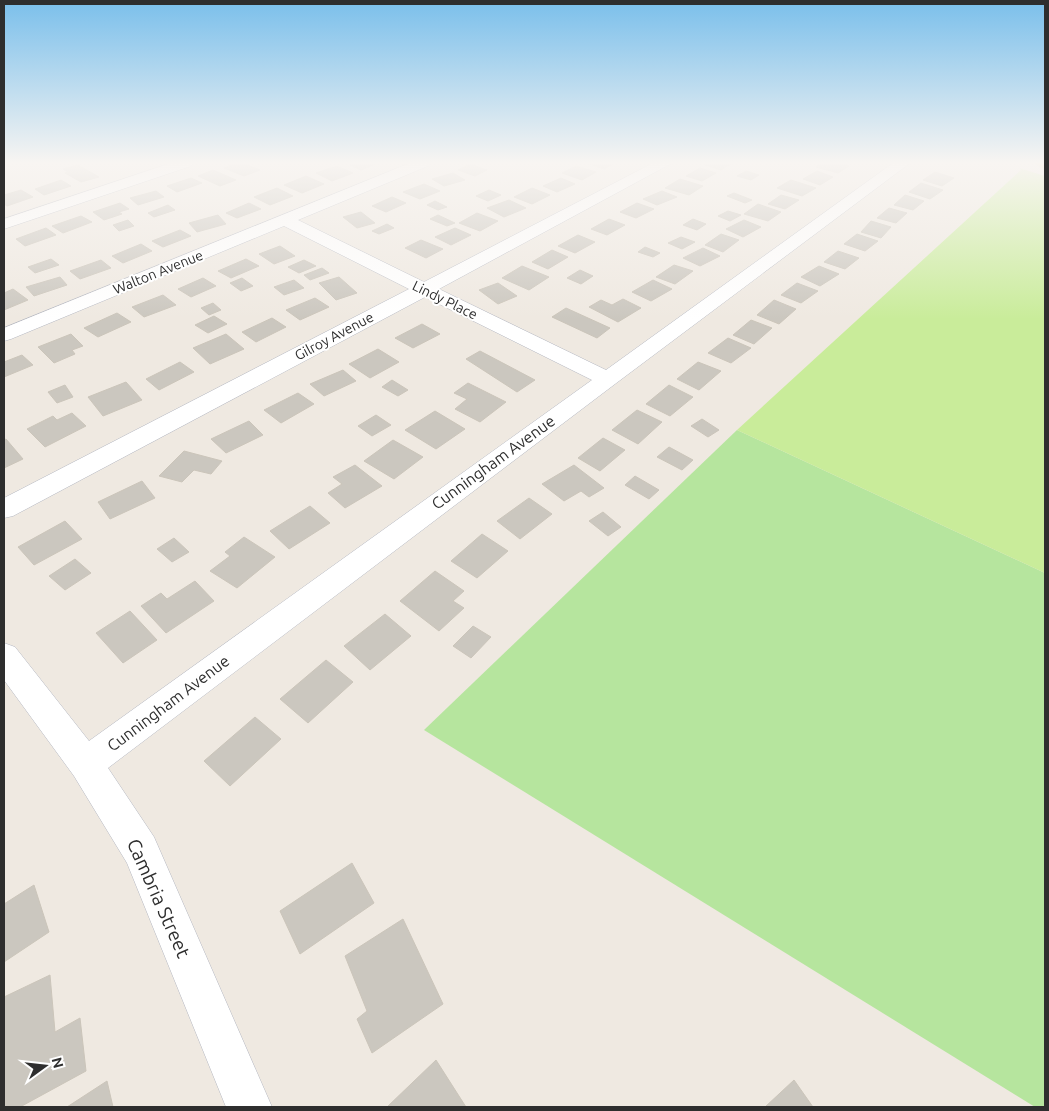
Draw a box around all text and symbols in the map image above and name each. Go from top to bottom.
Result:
street label: Walton Avenue [111,247,205,297]
street label: Lindy Place [410,277,480,323]
street label: Gilroy Avenue [292,309,376,363]
street label: Cunningham Avenue [428,411,558,513]
street label: Cunningham Avenue [103,651,233,755]
street label: Cambria Street [123,835,195,961]
north arrow [20,1041,70,1091]
text: N [48,1056,67,1070]

